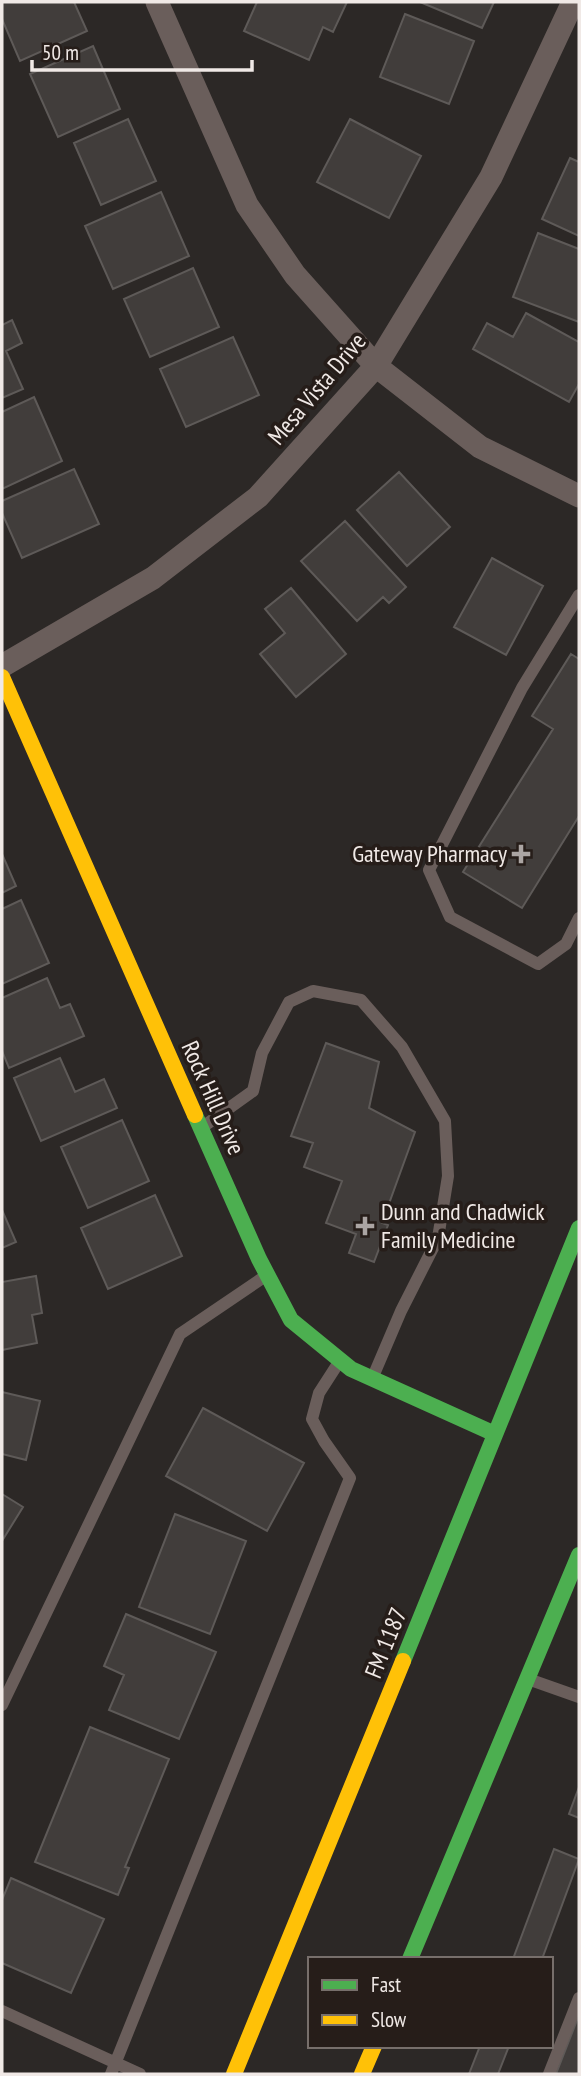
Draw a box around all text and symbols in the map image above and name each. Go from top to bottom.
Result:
scale bar [32,28,252,72]
text: 50 m [42,39,79,66]
street label: Mesa Vista Drive [261,326,372,451]
place label: Gateway Pharmacy [352,838,507,869]
marker: Gateway Pharmacy [513,846,529,862]
street label: Rock Hill Drive [175,1036,252,1159]
place label: Dunn and Chadwick Family Medicine [381,1196,545,1255]
marker: Dunn and Chadwick Family Medicine [355,1216,375,1236]
street label: FM 1187 [357,1603,414,1683]
legend [308,1957,553,2048]
text: Fast [371,1971,401,1998]
text: Slow [371,2006,407,2033]

